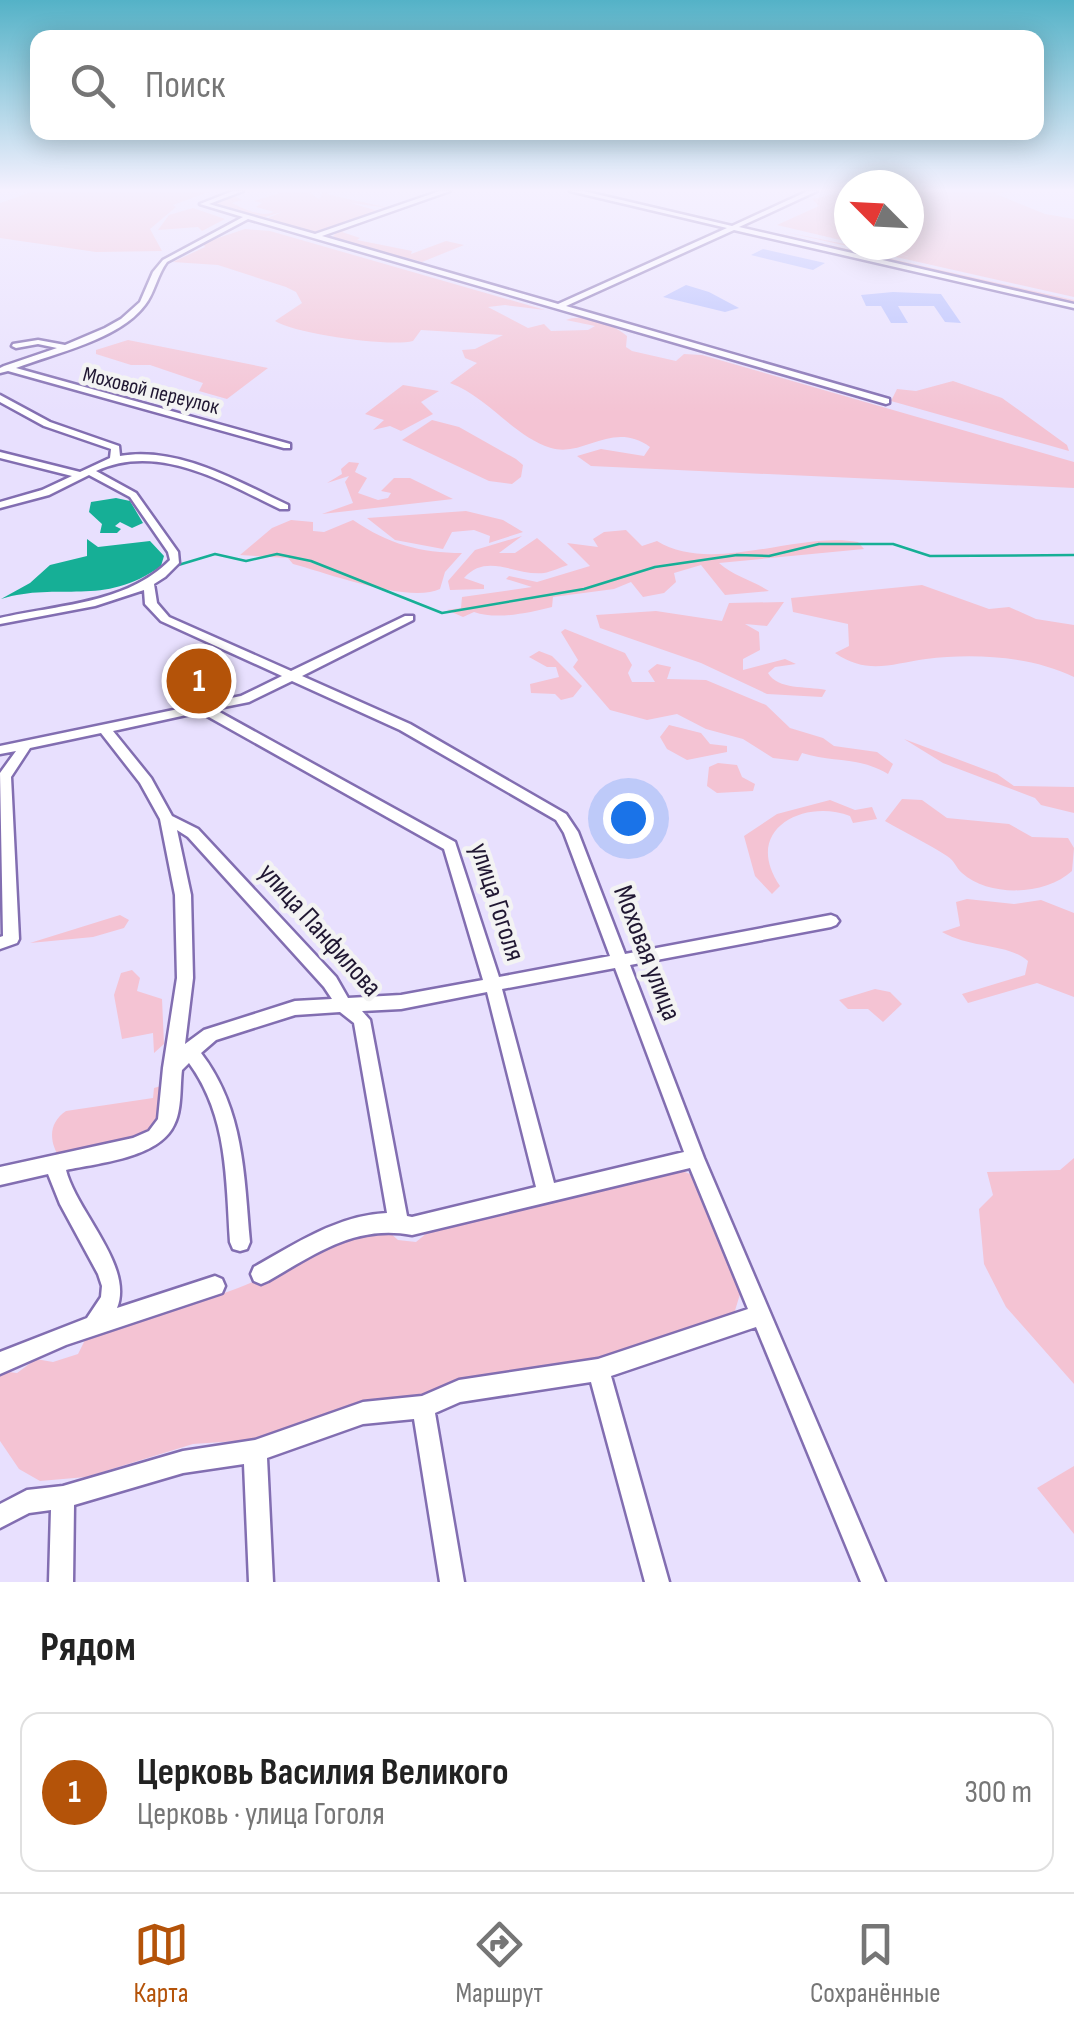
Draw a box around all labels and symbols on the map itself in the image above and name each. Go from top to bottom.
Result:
north arrow [834,170,924,260]
street label: Моховой переулок [80,361,223,421]
pin: 1 [166,644,232,718]
your location [603,793,654,844]
street label: улица Гоголя [462,839,532,965]
street label: улица Панфилова [252,857,388,1003]
street label: Моховая улица [606,881,688,1025]

